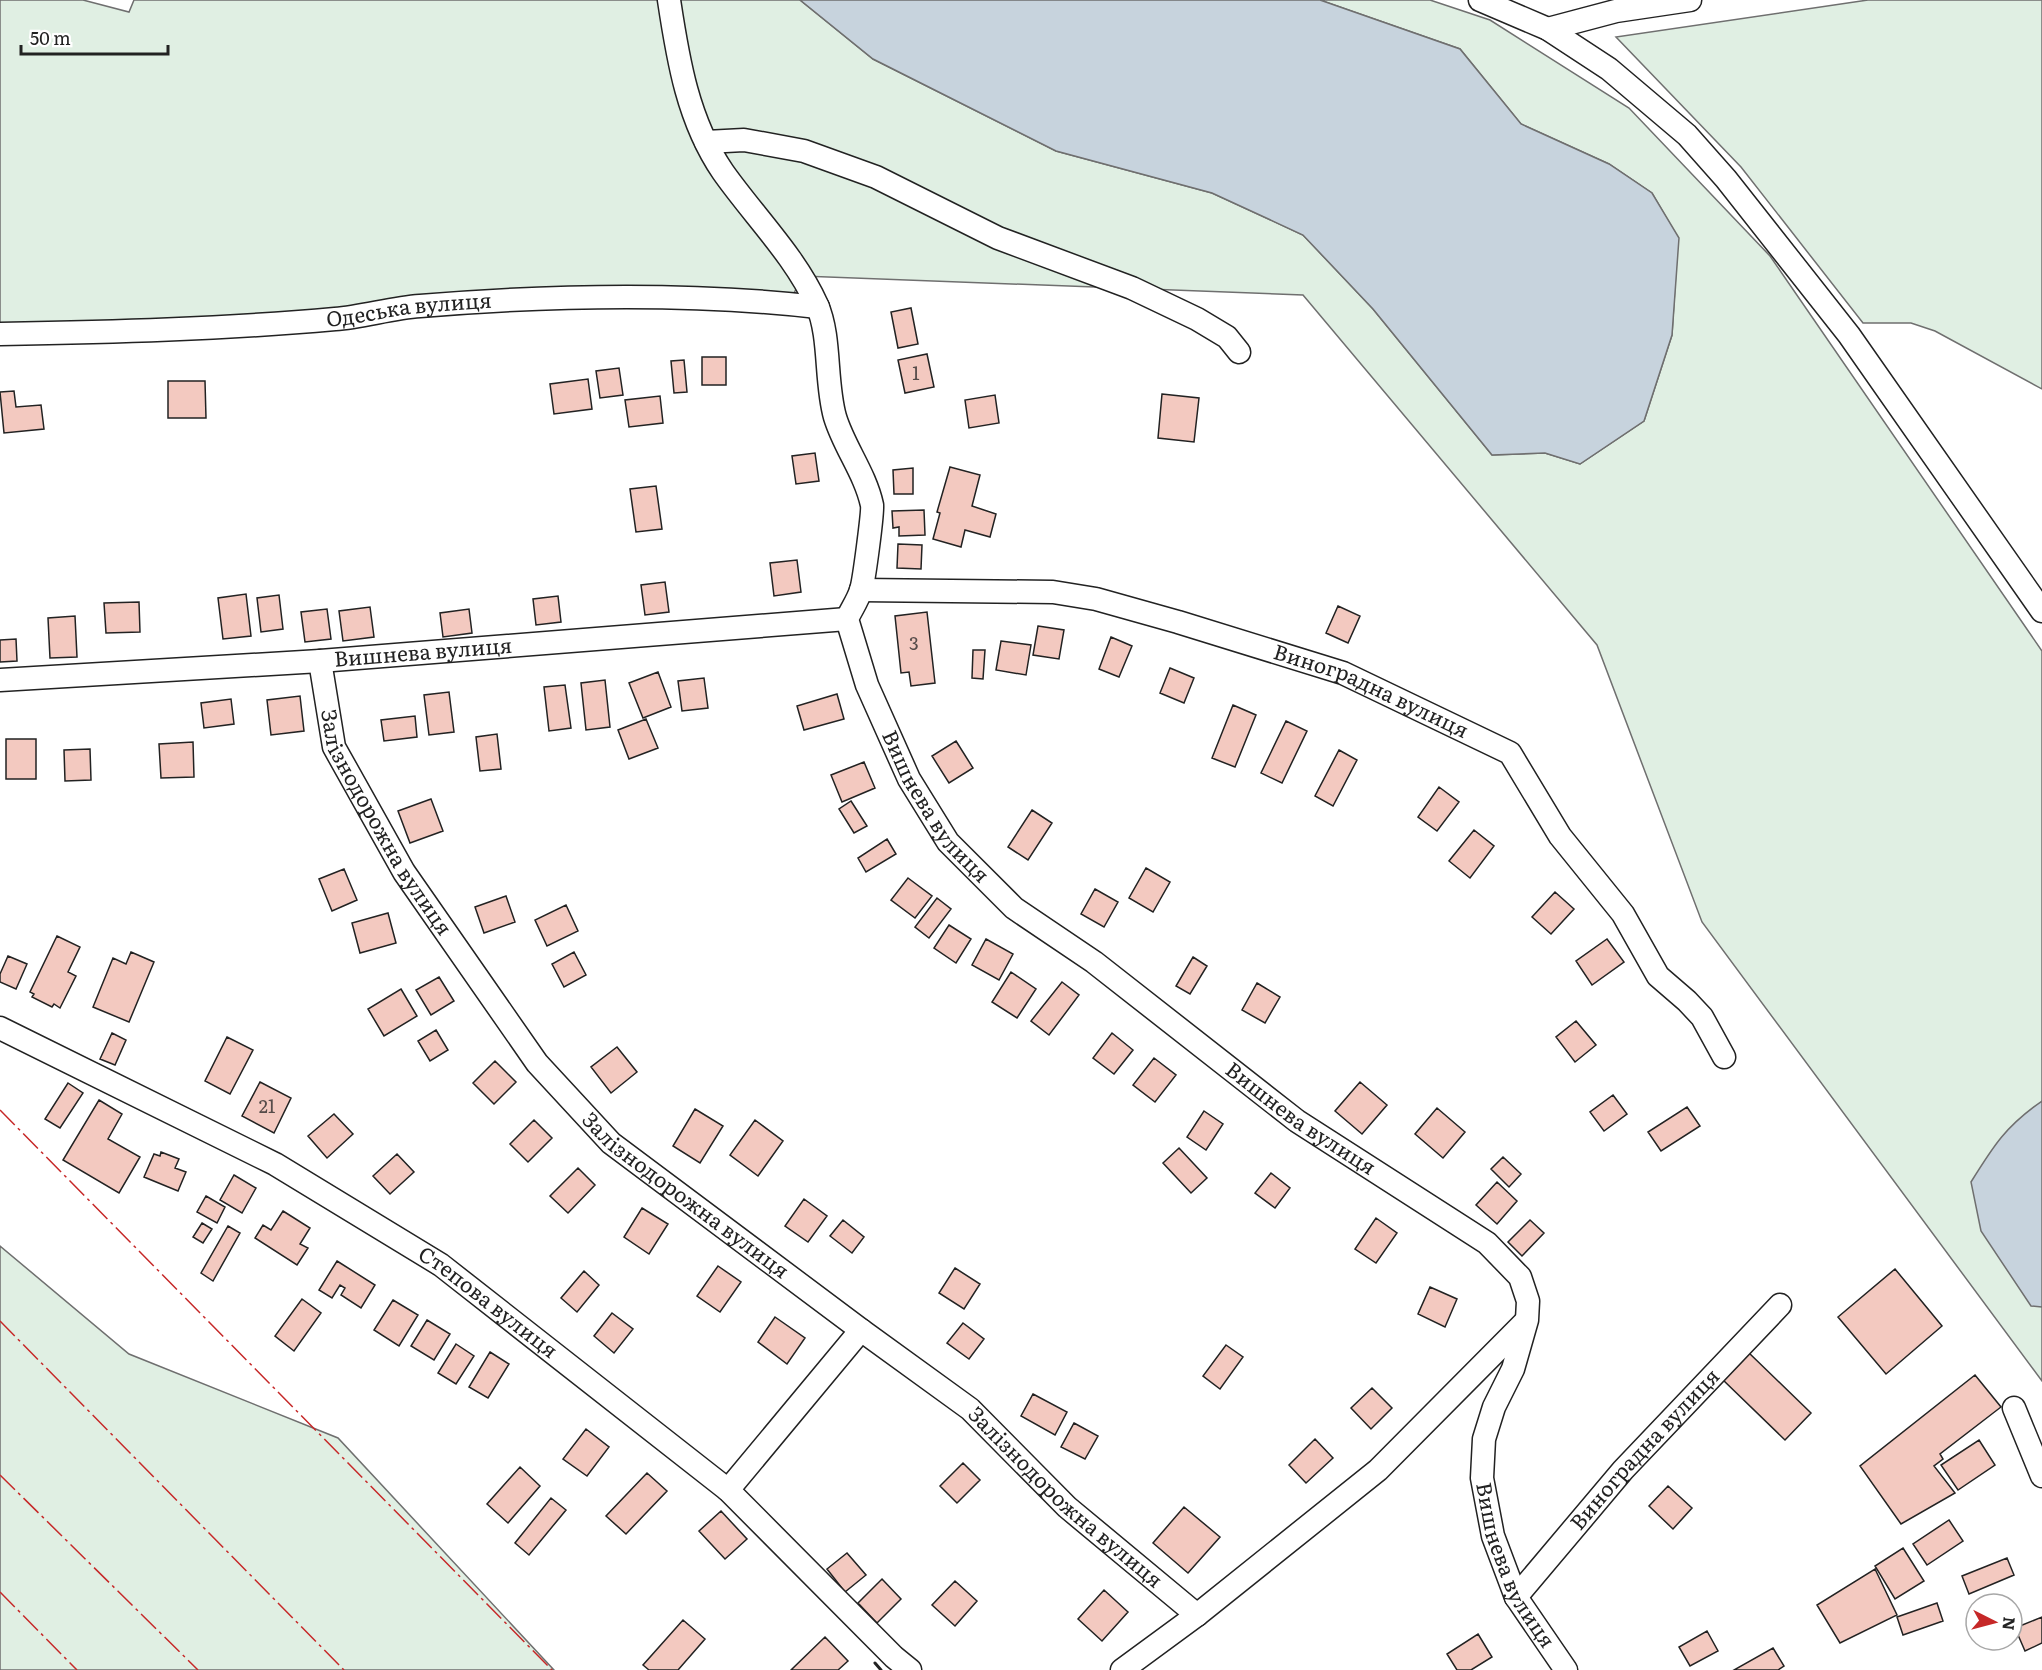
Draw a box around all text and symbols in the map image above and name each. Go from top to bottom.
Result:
scale bar [21,18,168,56]
text: 50 m [30,24,71,51]
street label: Одеська вулиця [325,283,492,333]
house number: 1 [912,359,920,386]
street label: Вишнева вулиця [333,628,513,673]
house number: 3 [909,629,919,656]
street label: Виноградна вулиця [1270,634,1475,744]
street label: Залізнодорожна вулиця [315,707,461,940]
street label: Вишнева вулиця [876,724,998,888]
street label: Вишнева вулиця [1220,1053,1383,1181]
house number: 21 [259,1092,275,1119]
street label: Залізнодорожна вулиця [576,1104,797,1284]
street label: Степова вулиця [414,1237,565,1364]
street label: Виноградна вулиця [1561,1360,1725,1536]
street label: Залізнодорожна вулиця [962,1398,1171,1594]
street label: Вишнева вулиця [1470,1479,1564,1653]
north arrow [1964,1592,2024,1652]
text: N [1997,1616,2023,1632]

